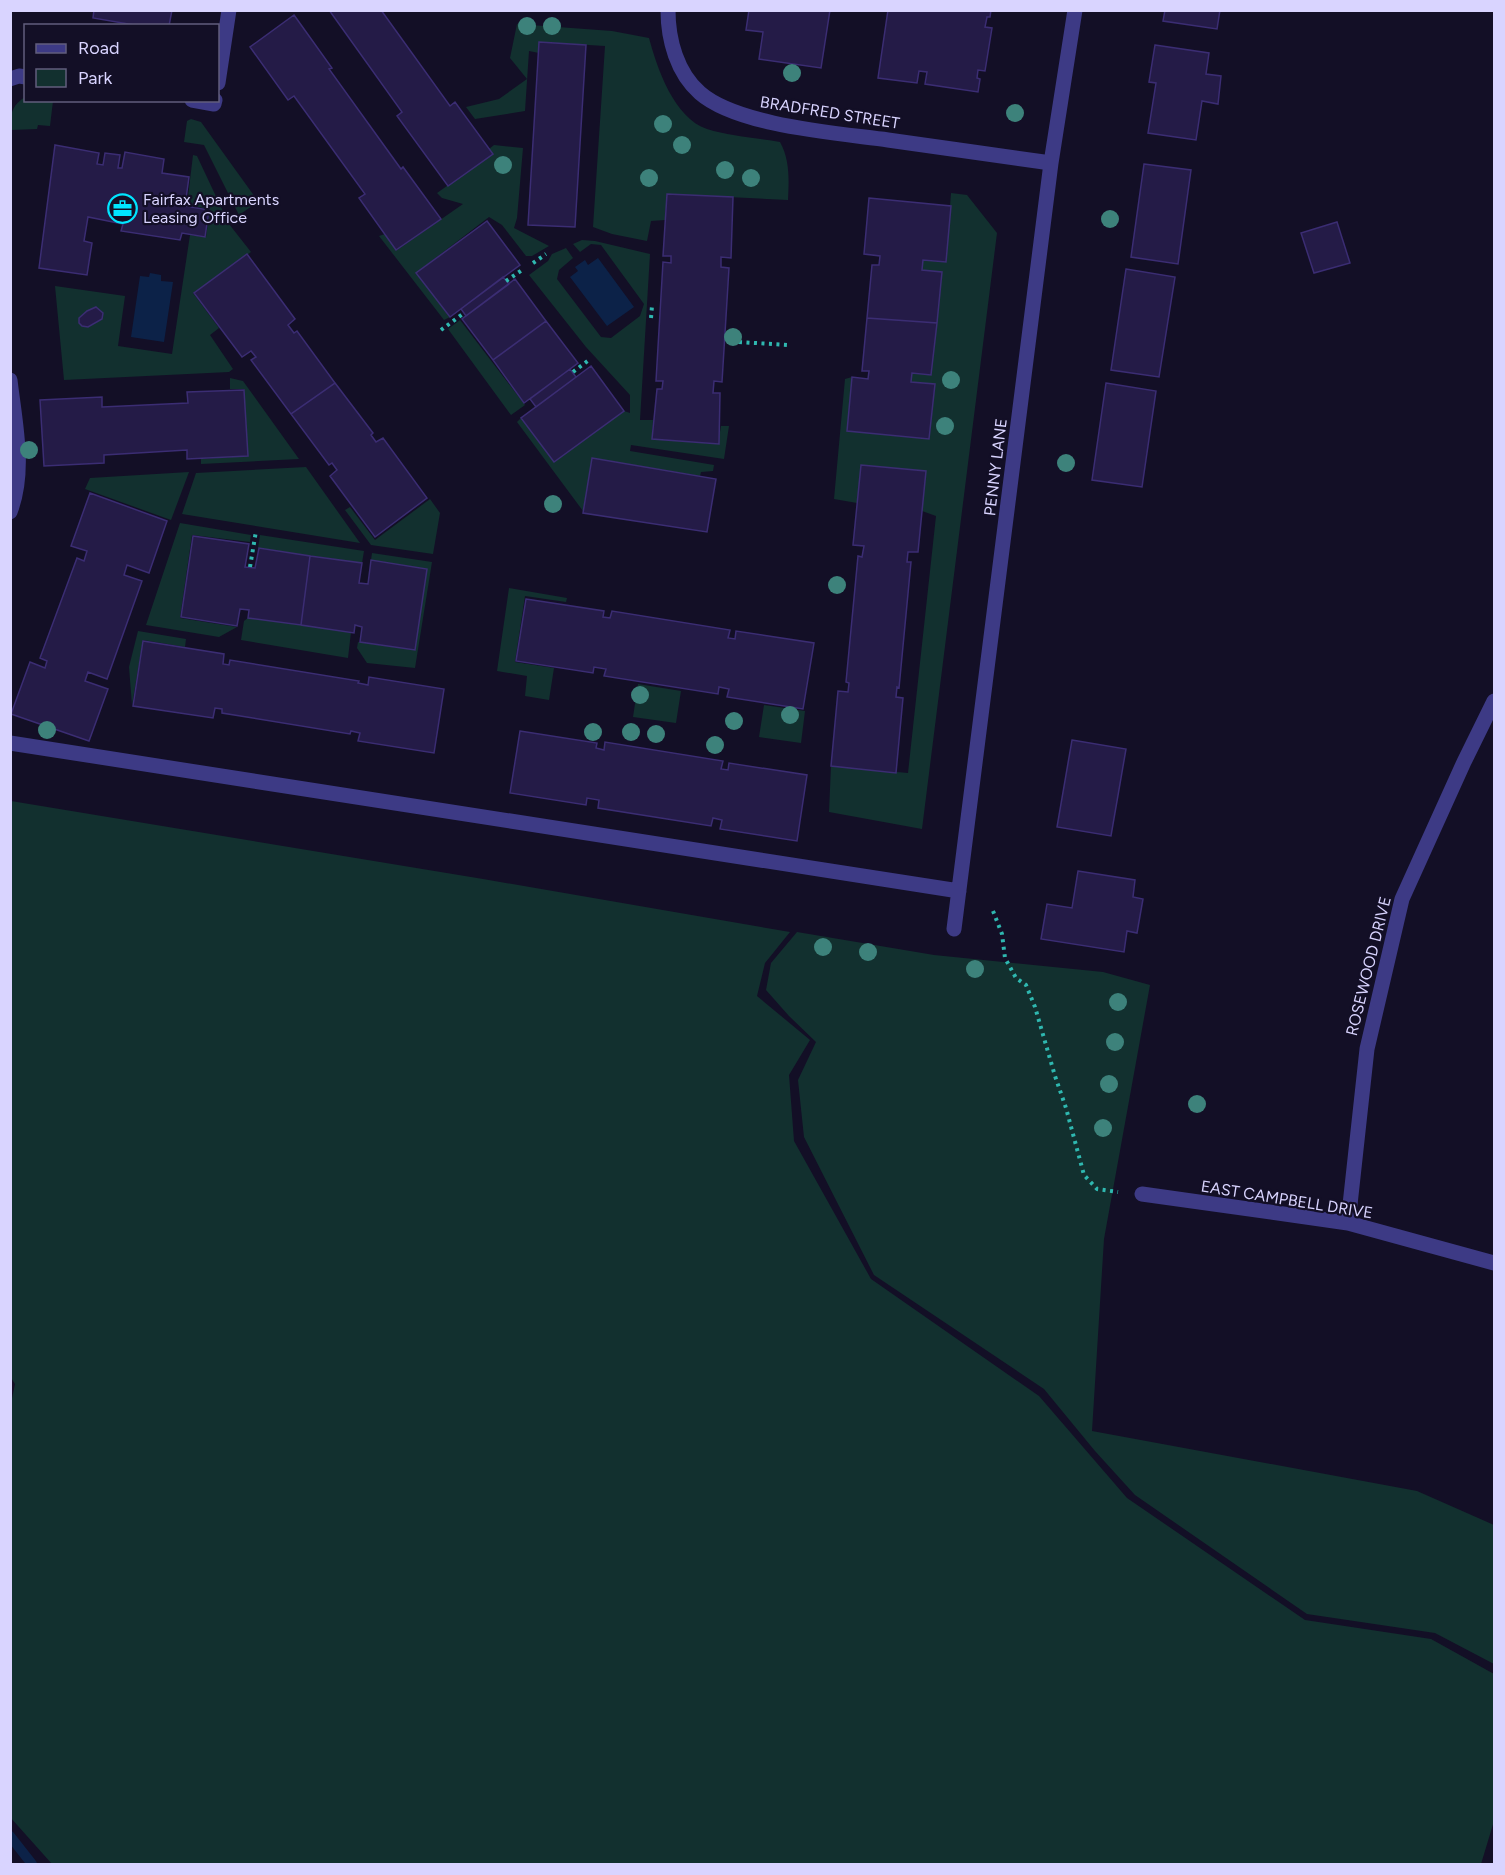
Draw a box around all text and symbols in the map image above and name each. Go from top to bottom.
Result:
legend [24,24,219,102]
text: Road [78,37,119,59]
text: Park [78,67,113,89]
street label: BRADFRED STREET [759,92,901,133]
place label: Fairfax Apartments Leasing Office [143,190,279,227]
office icon: Fairfax Apartments Leasing Office [106,192,138,224]
street label: PENNY LANE [980,417,1011,517]
street label: ROSEWOOD DRIVE [1342,895,1395,1038]
street label: EAST CAMPBELL DRIVE [1200,1177,1374,1222]

